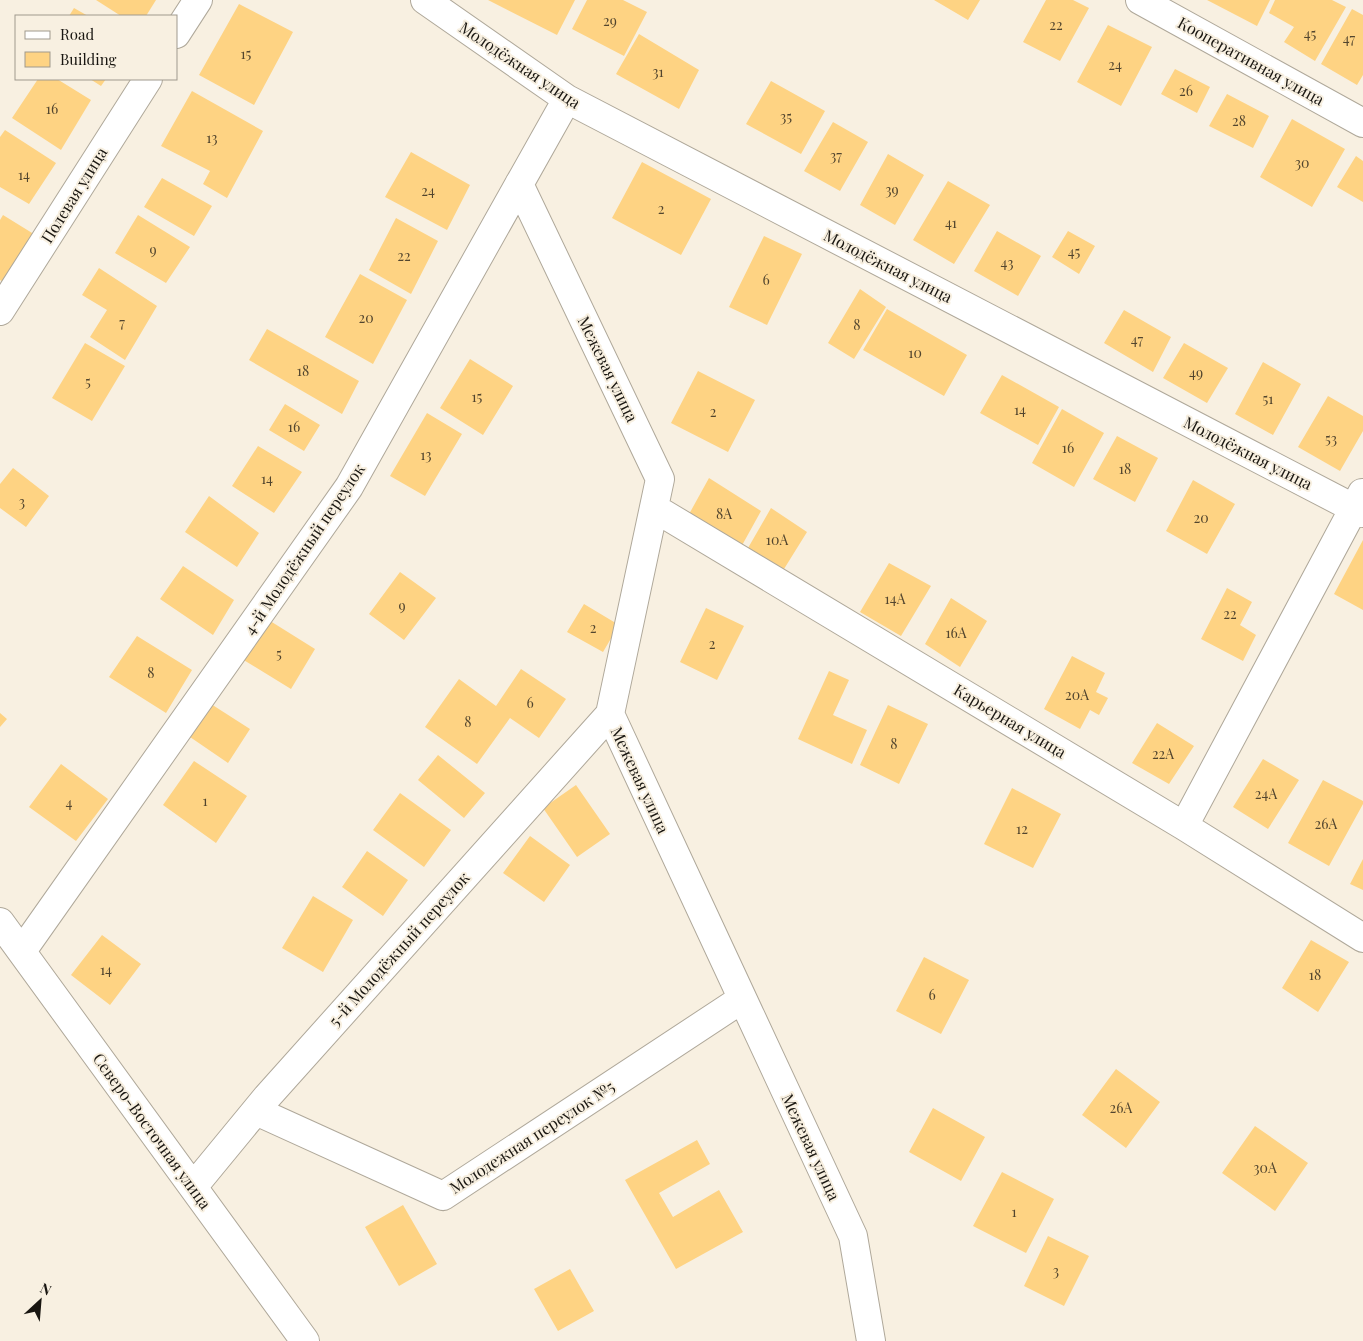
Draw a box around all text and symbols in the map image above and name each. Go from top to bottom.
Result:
house number: 29 [603,11,617,30]
street label: Кооперативная улица [1174,12,1328,110]
legend [15,15,178,80]
house number: 22 [1049,15,1063,34]
street label: Молодёжная улица [456,16,585,113]
text: Road [60,24,94,44]
house number: 45 [1304,24,1317,43]
house number: 47 [1343,29,1356,48]
house number: 15 [241,44,252,63]
text: Building [60,49,117,69]
house number: 24 [1108,55,1122,74]
house number: 31 [652,62,664,81]
house number: 26 [1179,81,1193,100]
house number: 16 [46,99,58,118]
house number: 35 [780,107,792,126]
house number: 28 [1232,111,1246,130]
house number: 13 [206,128,218,147]
street label: Полевая улица [36,143,111,247]
house number: 37 [830,146,842,165]
house number: 30 [1295,153,1309,172]
house number: 14 [18,165,30,184]
house number: 39 [885,180,899,199]
house number: 24 [421,181,435,200]
house number: 2 [658,199,665,218]
house number: 41 [945,213,957,232]
street label: Молодёжная улица [820,224,956,307]
house number: 9 [149,240,157,259]
house number: 45 [1068,242,1081,261]
house number: 22 [397,246,411,265]
house number: 43 [1001,253,1013,272]
house number: 6 [762,270,770,289]
house number: 20 [358,308,374,327]
street label: Межевая улица [574,312,643,425]
house number: 7 [119,313,125,332]
house number: 8 [853,315,861,334]
house number: 47 [1131,330,1144,349]
house number: 10 [908,343,922,362]
house number: 18 [297,361,309,380]
house number: 49 [1189,363,1203,382]
house number: 5 [85,372,91,391]
house number: 15 [472,387,483,406]
house number: 51 [1263,389,1274,408]
house number: 14 [1014,400,1026,419]
house number: 2 [710,402,717,421]
street label: Молодёжная улица [1180,411,1316,494]
house number: 16 [288,417,300,436]
house number: 53 [1325,429,1337,448]
house number: 16 [1062,438,1074,457]
house number: 13 [420,445,432,464]
street label: 4-й Молодёжный переулок [238,459,369,638]
house number: 18 [1119,459,1131,478]
house number: 14 [261,469,273,488]
house number: 3 [19,492,25,511]
house number: 8А [716,504,732,523]
house number: 20 [1193,508,1209,527]
house number: 10А [766,530,788,549]
house number: 14А [885,589,906,608]
house number: 9 [398,596,406,615]
house number: 22 [1223,604,1237,623]
house number: 2 [590,618,597,637]
house number: 16А [945,623,967,642]
house number: 2 [709,634,716,653]
house number: 5 [276,644,282,663]
house number: 8 [147,663,155,682]
street label: Карьерная улица [950,679,1070,762]
house number: 20А [1065,685,1089,704]
house number: 6 [526,693,534,712]
house number: 8 [464,712,472,731]
street label: Межевая улица [607,723,674,837]
house number: 8 [890,734,898,753]
house number: 22А [1152,744,1174,763]
house number: 24А [1255,784,1277,803]
house number: 1 [202,791,208,810]
house number: 4 [66,793,73,812]
house number: 26А [1315,814,1338,833]
house number: 12 [1016,819,1028,838]
street label: 5-й Молодёжный переулок [324,867,474,1030]
house number: 14 [100,960,112,979]
house number: 18 [1309,965,1321,984]
house number: 6 [928,985,936,1004]
street label: Северо-Восточная улица [89,1048,216,1213]
street label: Молодежная переулок №5 [445,1075,618,1198]
street label: Межевая улица [778,1090,845,1204]
house number: 26А [1110,1098,1133,1117]
house number: 30А [1253,1158,1277,1177]
house number: 1 [1011,1202,1017,1221]
house number: 3 [1053,1261,1059,1280]
north arrow [15,1276,65,1326]
text: N [37,1278,55,1300]

